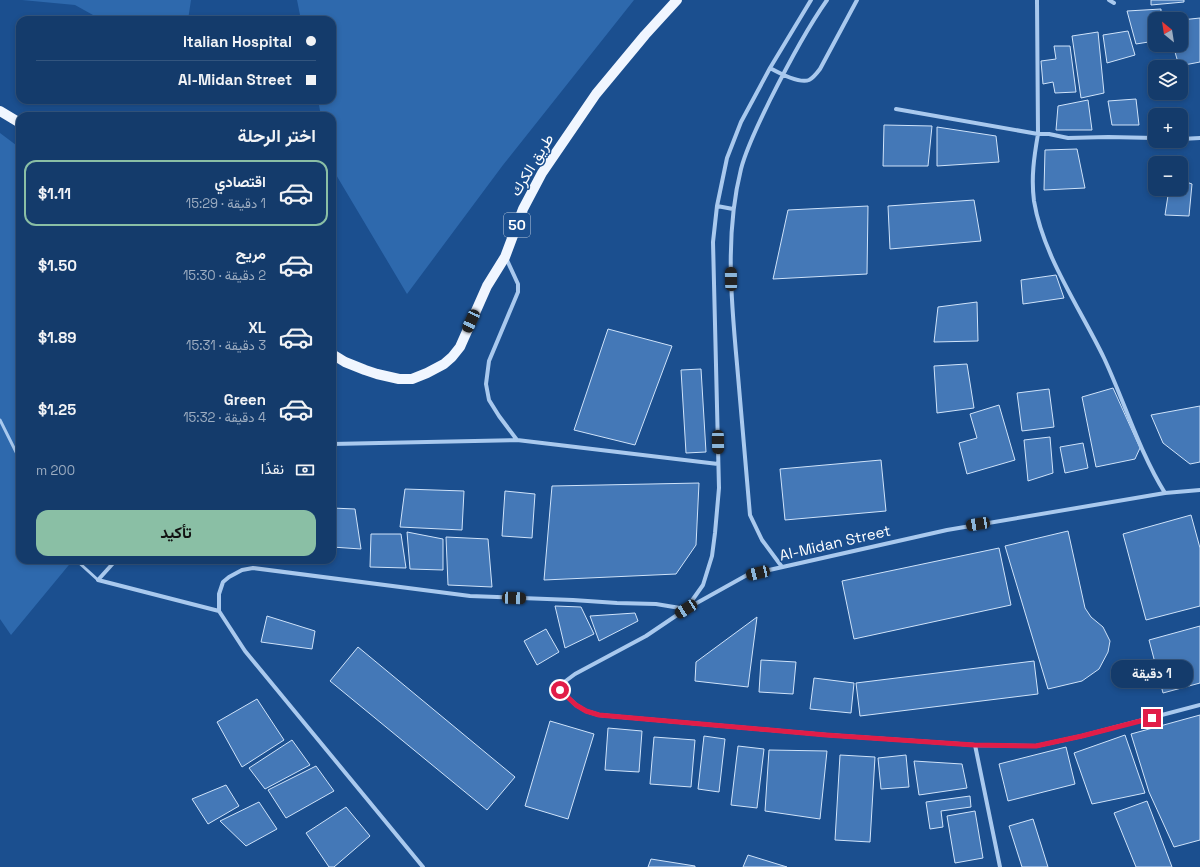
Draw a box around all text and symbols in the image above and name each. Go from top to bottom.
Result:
north arrow [1148,12,1188,52]
map controls [1148,12,1188,196]
text: Italian Hospital [183,32,292,51]
button: layers [1148,60,1188,100]
text: AI-Midan Street [178,70,292,89]
button: + [1148,108,1188,148]
text: اختر الرحلة [238,124,316,147]
street label: طريق الكرك [506,130,558,200]
button: − [1148,156,1188,196]
text: اقتصادي [214,172,266,191]
icon: car [278,175,314,211]
text: $1.11 [38,184,71,203]
text: 1 دقيقة · 15:29 [186,195,266,212]
road number: 50 [504,213,530,237]
text: مريح [236,244,266,263]
icon: car [278,247,314,283]
text: $1.50 [38,256,77,275]
text: 2 دقيقة · 15:30 [183,267,266,284]
car [725,267,737,291]
car [460,308,482,334]
text: XL [248,318,266,337]
icon: car [278,319,314,355]
text: $1.89 [38,328,77,347]
text: 3 دقيقة · 15:31 [186,337,266,354]
text: Green [224,390,266,409]
icon: car [278,391,314,427]
text: $1.25 [38,400,76,419]
text: 4 دقيقة · 15:32 [183,409,266,426]
car [712,430,724,454]
text: نقدًا [261,459,284,478]
icon: cash [294,459,316,481]
text: 200 m [36,462,75,479]
button: تأكيد [36,510,316,556]
car [965,516,991,532]
street label: AI-Midan Street [777,520,893,565]
car [745,564,771,582]
car [502,592,526,604]
car [673,597,699,621]
callout: 1 دقيقة [1111,660,1193,688]
text: 1 دقيقة [1132,665,1172,682]
route start [551,681,569,699]
route end [1143,709,1161,727]

